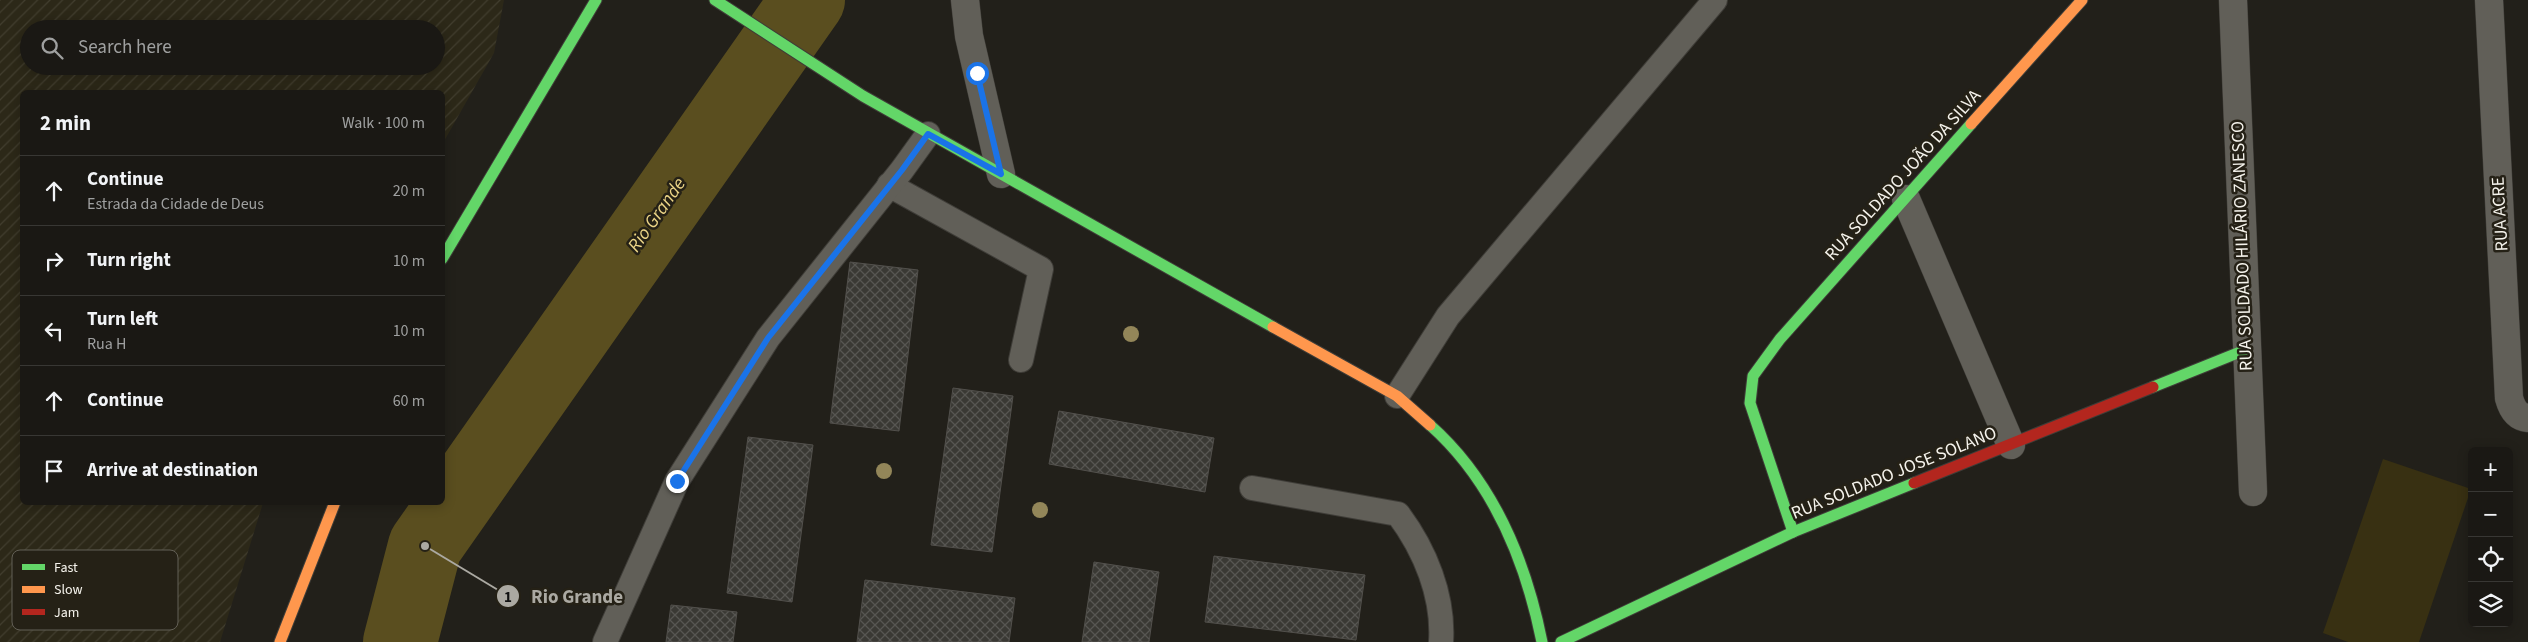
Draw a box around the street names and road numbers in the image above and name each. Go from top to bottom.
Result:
street label: RUA SOLDADO JOÃO DA SILVA [1819,84,1987,266]
street label: RUA SOLDADO HILÁRIO ZANESCO [2225,121,2259,371]
street label: RUA ACRE [2486,176,2514,252]
street label: RUA SOLDADO JOSE SOLANO [1788,420,2000,526]

